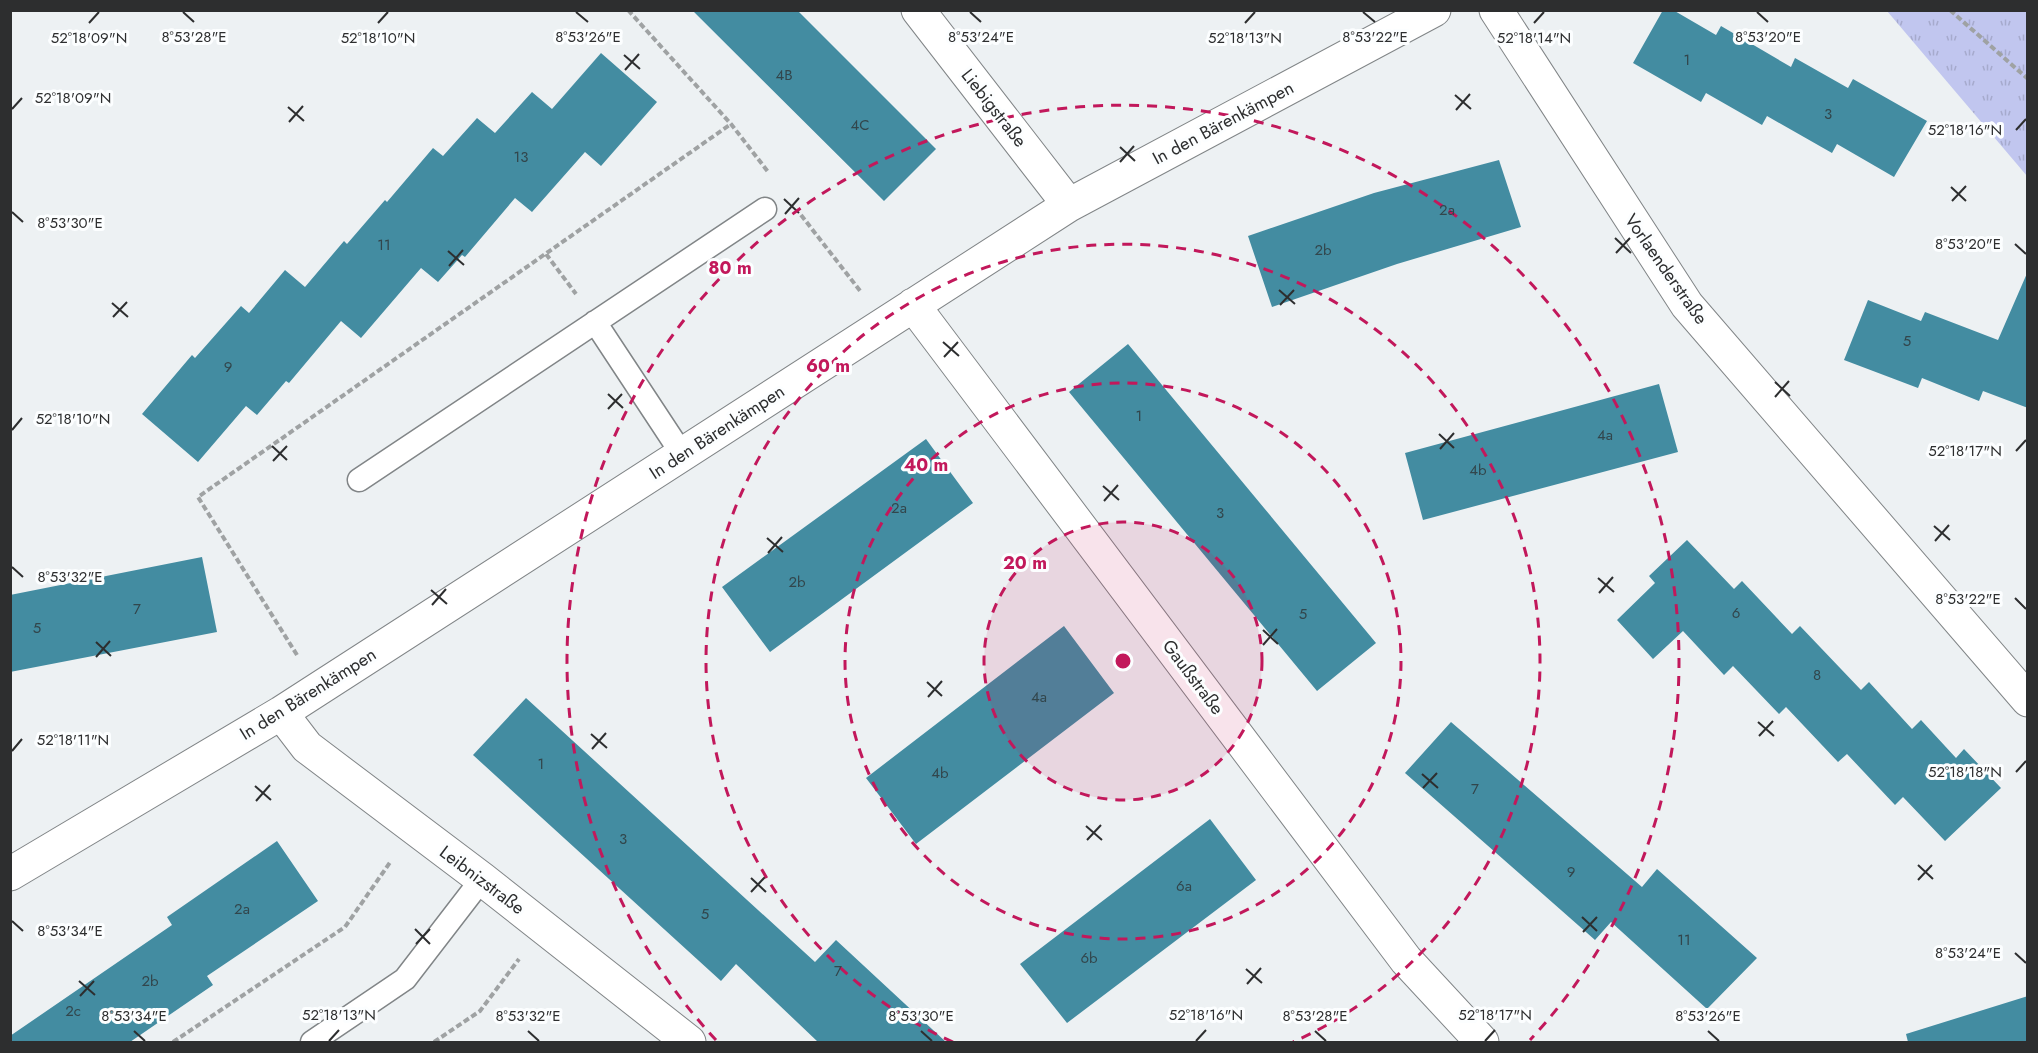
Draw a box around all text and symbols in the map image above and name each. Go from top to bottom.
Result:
text: 8°53'28"E [161,26,227,48]
text: 8°53'26"E [555,26,621,48]
text: 8°53'24"E [948,26,1014,48]
text: 8°53'22"E [1342,26,1408,48]
text: 8°53'20"E [1735,26,1801,48]
text: 52°18'09"N [51,27,127,49]
text: 52°18'10"N [341,27,415,49]
text: 52°18'13"N [1208,27,1282,49]
text: 52°18'14"N [1497,27,1571,49]
house number: 1 [1684,49,1690,71]
street label: Liebigstraße [955,63,1033,153]
house number: 4B [775,64,793,86]
street label: In den Bärenkämpen [1148,75,1298,171]
text: 52°18'09"N [35,87,111,109]
house number: 3 [1824,103,1832,125]
house number: 4C [850,114,870,136]
text: 52°18'16"N [1928,119,2002,141]
house number: 13 [514,146,528,168]
house number: 2a [1439,199,1455,221]
street label: Vorlaenderstraße [1618,208,1714,330]
text: 8°53'30"E [37,212,103,234]
text: 8°53'20"E [1935,233,2001,255]
house number: 11 [377,234,391,256]
house number: 2b [1314,239,1332,261]
text: 80 m [708,255,752,281]
house number: 5 [1903,330,1911,352]
text: 60 m [806,353,850,379]
house number: 9 [224,356,232,378]
street label: In den Bärenkämpen [644,378,790,486]
house number: 1 [1136,405,1142,427]
text: 52°18'10"N [36,408,110,430]
house number: 4a [1597,424,1613,446]
text: 52°18'17"N [1928,440,2002,462]
text: 40 m [904,452,948,478]
house number: 4b [1469,459,1487,481]
house number: 2a [891,497,907,519]
house number: 3 [1216,502,1224,524]
text: 20 m [1003,550,1047,576]
text: 8°53'32"E [37,566,103,588]
house number: 2b [788,571,806,593]
text: 8°53'22"E [1935,588,2001,610]
house number: 7 [133,598,141,620]
house number: 6 [1732,602,1740,624]
house number: 5 [1299,603,1307,625]
house number: 5 [33,617,41,639]
street label: Gaußstraße [1156,634,1230,720]
street label: In den Bärenkämpen [235,641,381,747]
centre of rings [1113,651,1133,671]
house number: 8 [1813,664,1821,686]
house number: 4a [1031,686,1047,708]
text: 52°18'11"N [37,729,109,751]
house number: 1 [538,753,544,775]
text: 52°18'18"N [1928,761,2002,783]
house number: 4b [931,762,949,784]
house number: 7 [1471,778,1479,800]
house number: 3 [619,828,627,850]
street label: Leibnizstraße [434,839,530,921]
house number: 9 [1567,861,1575,883]
house number: 6a [1176,875,1192,897]
house number: 2a [234,898,250,920]
house number: 5 [701,903,709,925]
text: 8°53'34"E [37,920,103,942]
house number: 11 [1677,929,1691,951]
text: 8°53'24"E [1935,942,2001,964]
house number: 6b [1080,947,1098,969]
house number: 7 [834,960,842,982]
house number: 2b [141,970,159,992]
house number: 2c [65,1000,81,1022]
text: 52°18'13"N [302,1004,376,1026]
text: 52°18'16"N [1169,1004,1243,1026]
text: 52°18'17"N [1458,1004,1532,1026]
text: 8°53'34"E [101,1005,167,1027]
text: 8°53'32"E [495,1005,561,1027]
text: 8°53'30"E [888,1005,954,1027]
text: 8°53'28"E [1282,1005,1348,1027]
text: 8°53'26"E [1675,1005,1741,1027]

